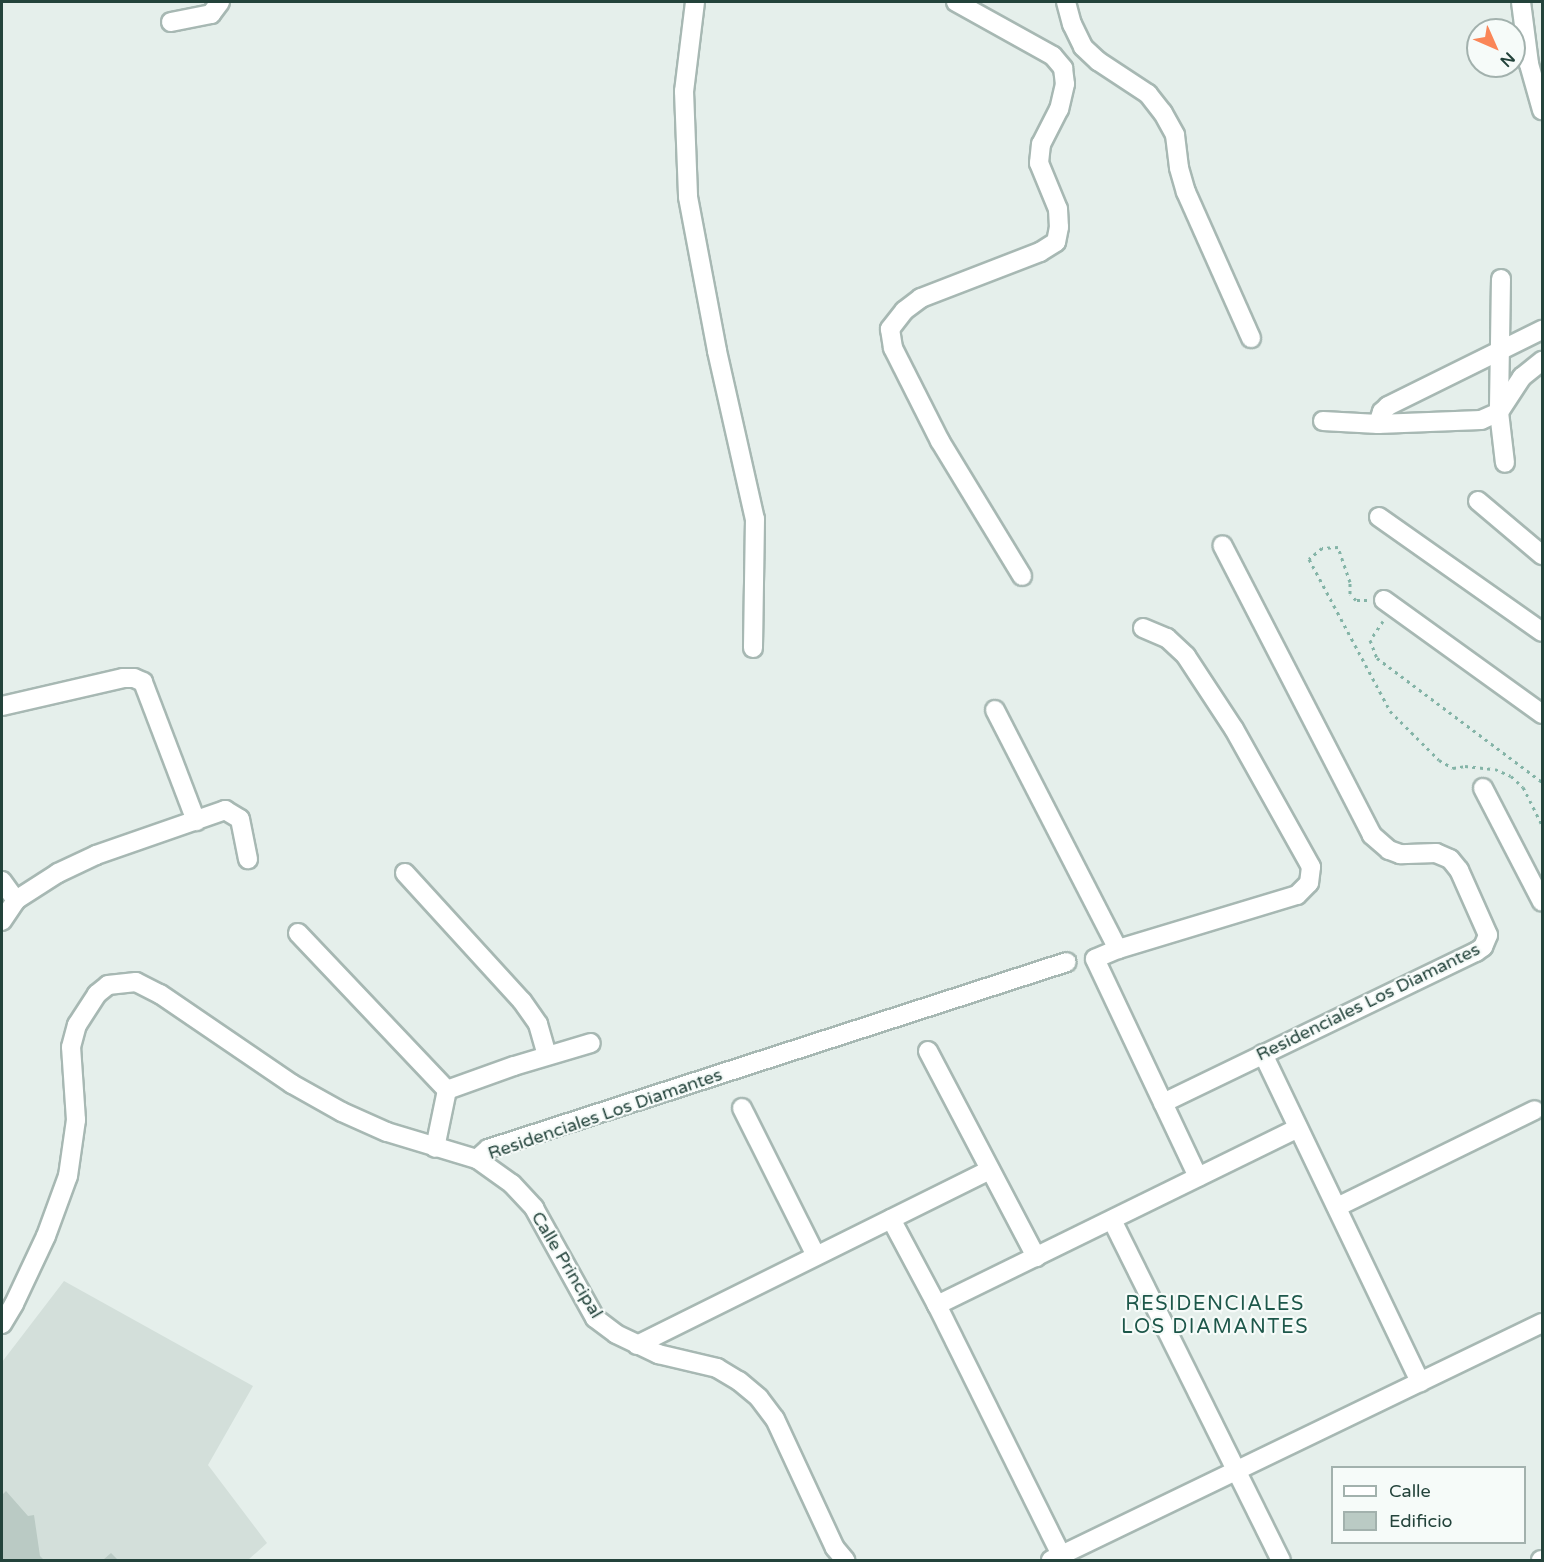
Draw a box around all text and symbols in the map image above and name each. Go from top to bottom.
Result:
north arrow [1466,18,1526,78]
text: N [1496,48,1519,71]
street label: Residenciales Los Diamantes [1253,938,1483,1066]
street label: Residenciales Los Diamantes [485,1064,725,1164]
street label: Calle Principal [527,1208,607,1322]
district label: RESIDENCIALES LOS DIAMANTES [1121,1292,1309,1339]
legend [1331,1466,1526,1544]
text: Calle [1389,1480,1431,1502]
text: Edificio [1389,1510,1453,1532]

